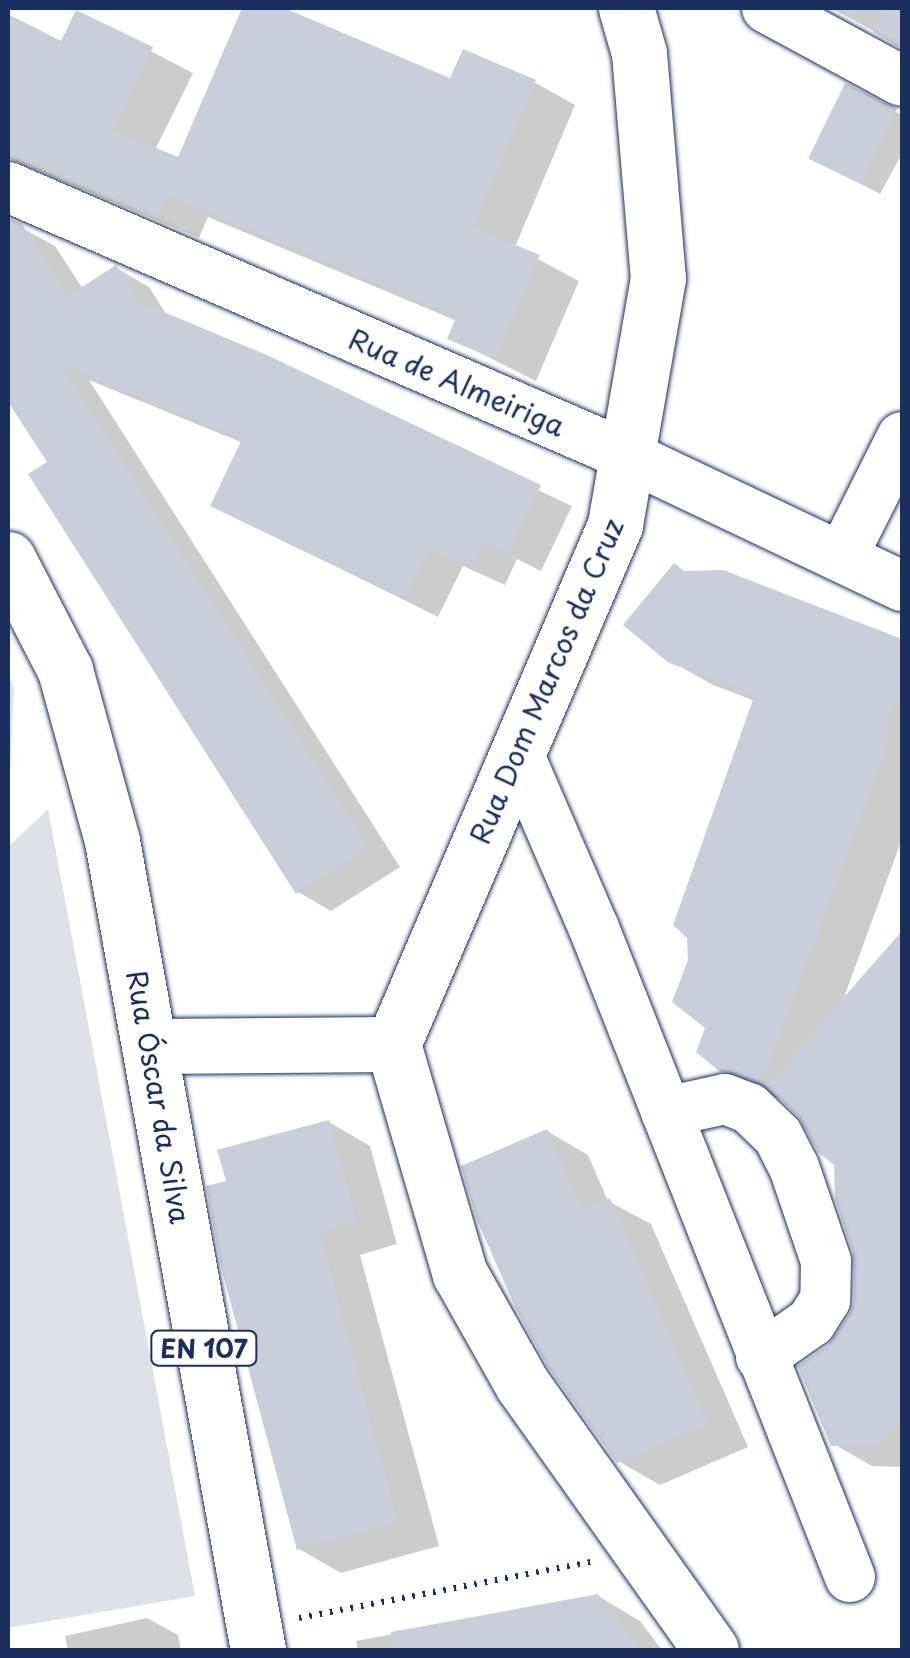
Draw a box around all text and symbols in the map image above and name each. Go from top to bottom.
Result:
street label: Rua de Almeiriga [343,321,571,443]
street label: Rua Dom Marcos da Cruz [462,514,630,848]
street label: Rua Óscar da Silva [120,966,198,1228]
road number: EN 107 [149,1328,259,1368]

